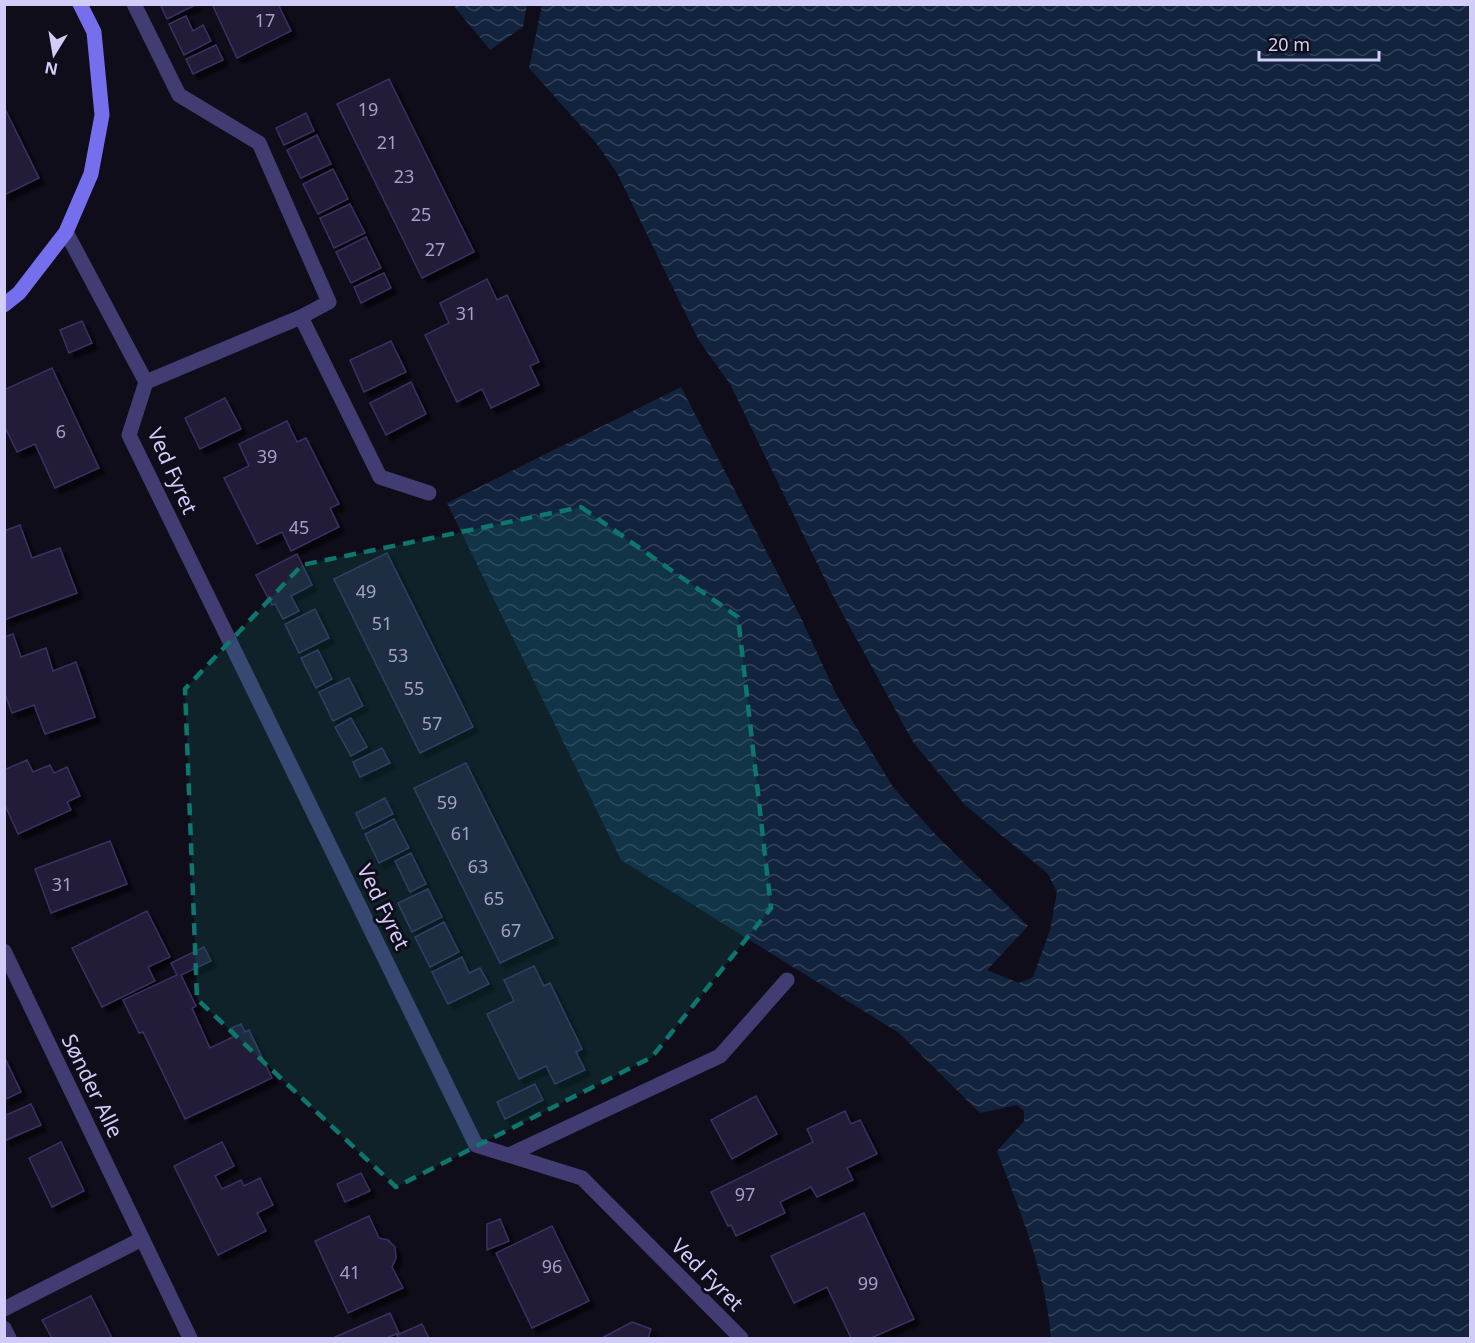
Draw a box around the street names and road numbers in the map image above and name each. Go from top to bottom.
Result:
street label: Ved Fyret [141,423,205,519]
street label: Ved Fyret [351,859,417,954]
street label: Sønder Alle [56,1029,130,1142]
street label: Ved Fyret [665,1232,750,1317]

